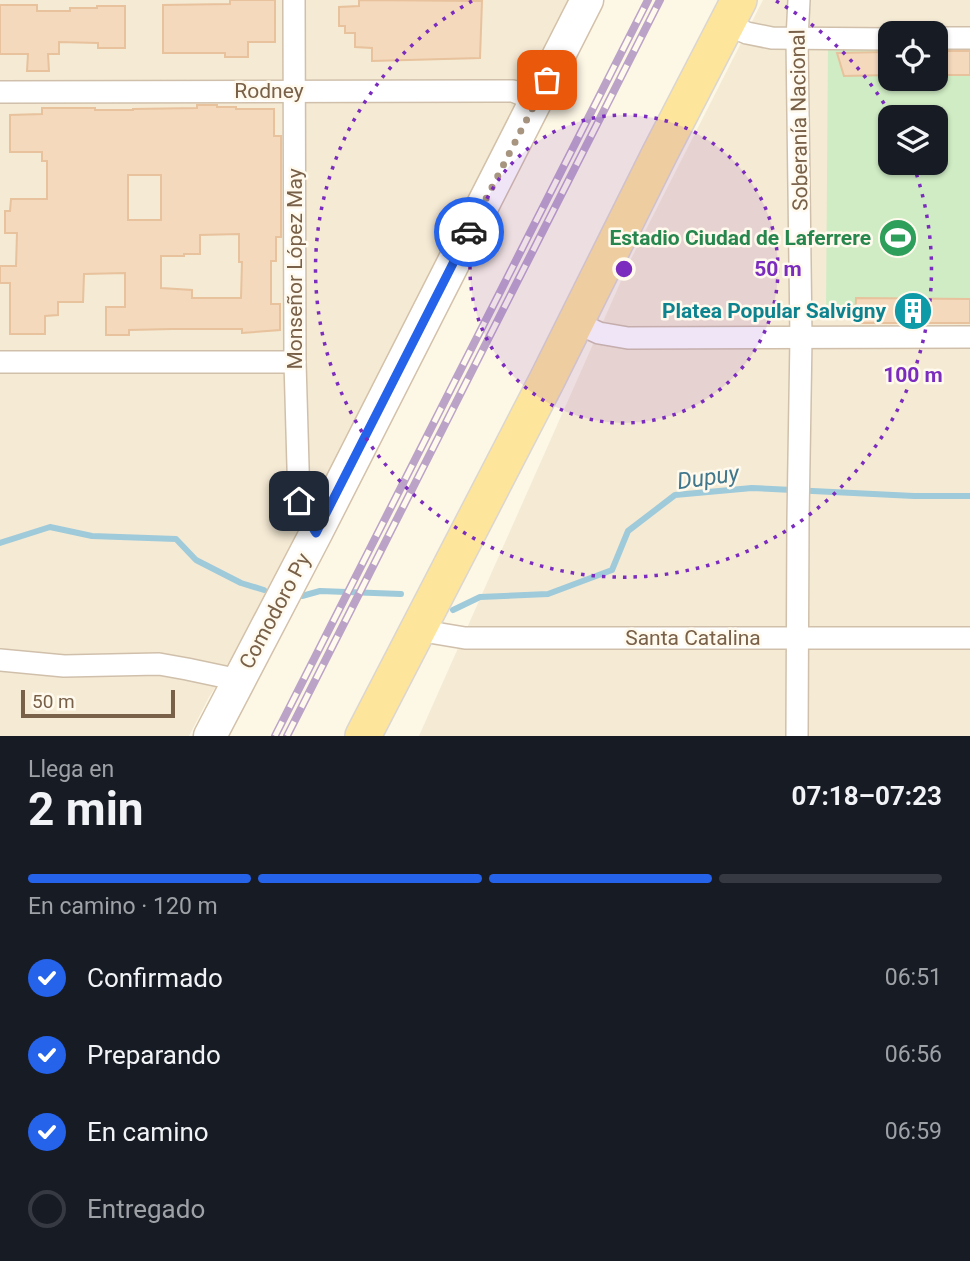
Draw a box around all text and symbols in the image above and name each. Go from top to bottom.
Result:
map controls [878,21,948,175]
button: locate [878,21,948,91]
street label: Soberanía Nacional [785,29,813,211]
pin [517,50,577,110]
icon: bag [528,61,566,99]
street label: Rodney [234,79,304,103]
button: layers [878,105,948,175]
street label: Monseñor López May [283,168,307,370]
courier [434,197,504,267]
icon: car [450,213,488,251]
sports icon: Estadio Ciudad de Laferrere [877,217,919,259]
place label: Estadio Ciudad de Laferrere [609,226,871,250]
centre of rings [612,257,636,281]
text: 50 m [754,257,802,281]
building icon: Platea Popular Salvigny [892,290,934,332]
place label: Platea Popular Salvigny [662,299,886,323]
text: 100 m [883,363,943,387]
water label: Dupuy [675,460,742,495]
pin [269,471,329,531]
icon: home [280,482,318,520]
street label: Comodoro Py [235,549,316,673]
street label: Santa Catalina [625,626,761,650]
scale bar [21,687,175,719]
text: 50 m [32,690,75,713]
text: Llega en [28,756,114,783]
text: 07:18–07:23 [792,781,942,811]
text: 2 min [28,782,144,836]
text: En camino · 120 m [28,893,218,920]
icon: check [28,959,66,997]
text: Confirmado [87,963,223,993]
text: 06:51 [885,964,942,991]
icon: check [28,1036,66,1074]
text: Preparando [87,1040,221,1070]
text: 06:56 [885,1041,942,1068]
icon: check [28,1113,66,1151]
text: En camino [87,1117,209,1147]
text: 06:59 [885,1118,942,1145]
text: Entregado [87,1194,205,1224]

